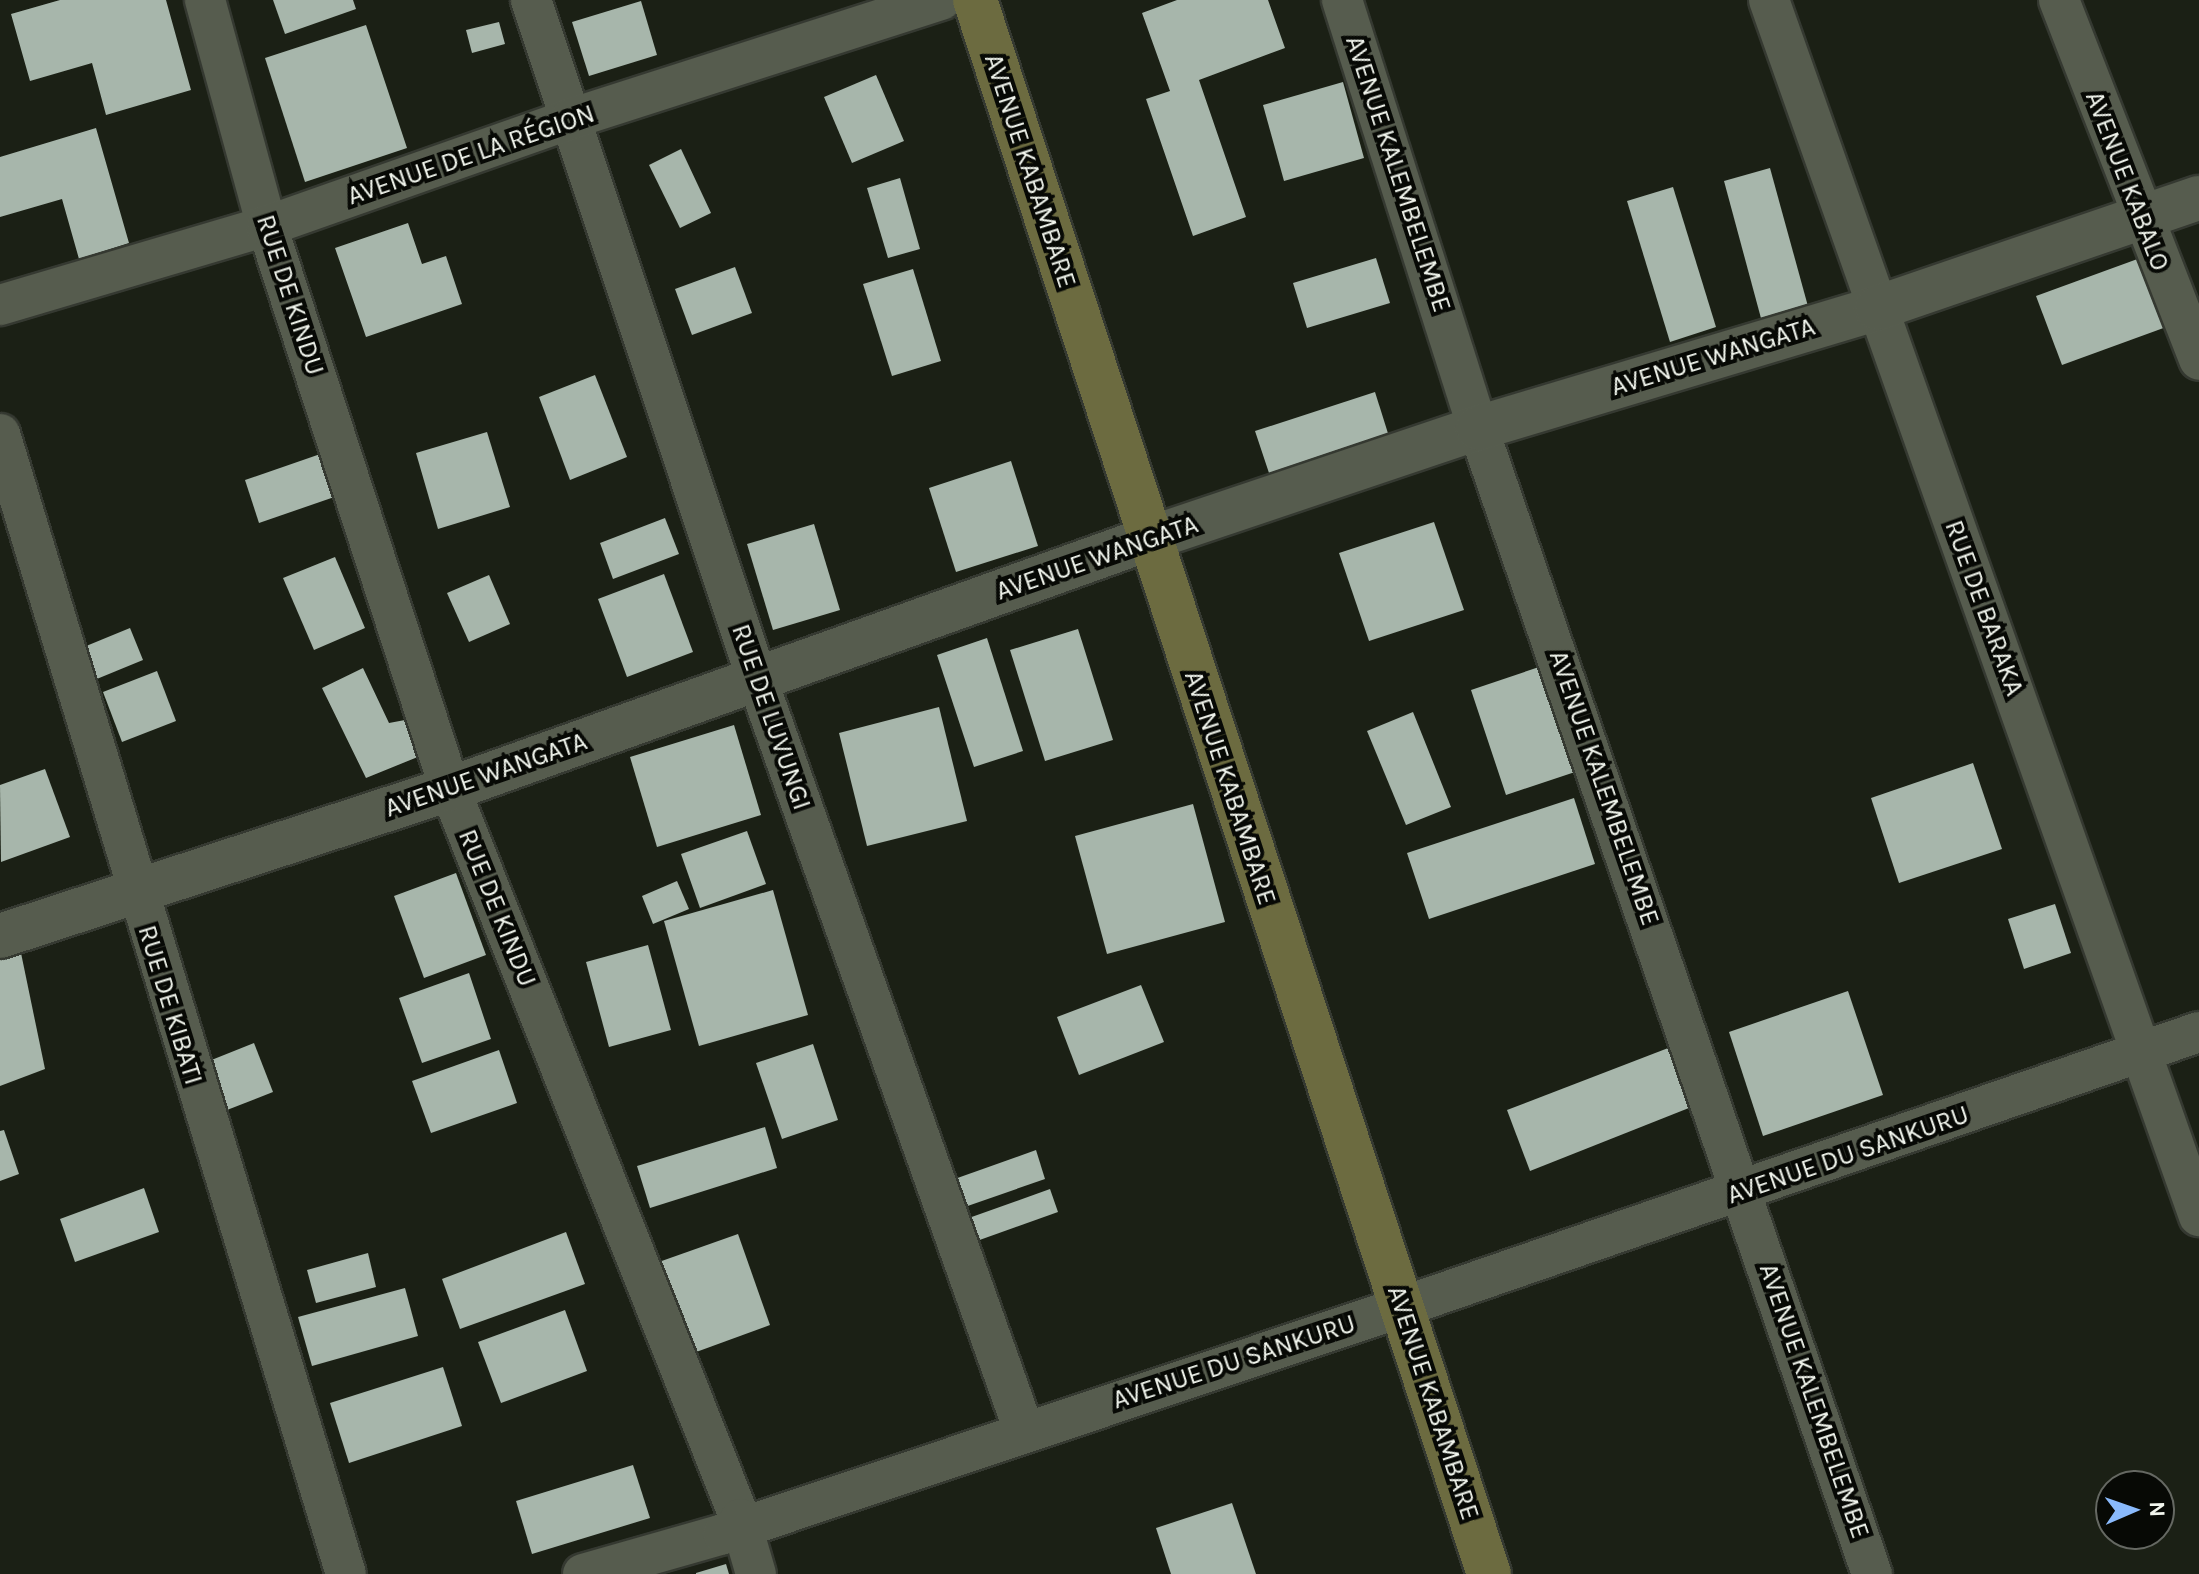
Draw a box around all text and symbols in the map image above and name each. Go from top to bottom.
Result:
street label: AVENUE KALEMBELEMBE [1339,32,1457,316]
street label: AVENUE KABAMBARE [977,50,1083,292]
street label: AVENUE KABALO [2078,87,2176,275]
street label: AVENUE DE LA RÉGION [343,98,599,212]
street label: RUE DE KINDU [249,211,331,379]
street label: AVENUE WANGATA [1607,311,1819,403]
street label: AVENUE WANGATA [992,509,1202,607]
street label: RUE DE BARAKA [1938,516,2030,700]
street label: RUE DE LUVUNGI [725,620,817,814]
street label: AVENUE KALEMBELEMBE [1542,646,1666,930]
street label: AVENUE KABAMBARE [1177,667,1283,909]
street label: AVENUE WANGATA [381,726,591,824]
street label: RUE DE KINDU [451,825,543,991]
street label: RUE DE KIBATI [131,922,209,1088]
street label: AVENUE DU SANKURU [1723,1099,1973,1211]
street label: AVENUE KALEMBELEMBE [1752,1259,1876,1543]
street label: AVENUE KABAMBARE [1380,1282,1486,1524]
street label: AVENUE DU SANKURU [1109,1308,1359,1416]
north arrow [2095,1470,2175,1550]
text: N [2144,1501,2170,1518]

